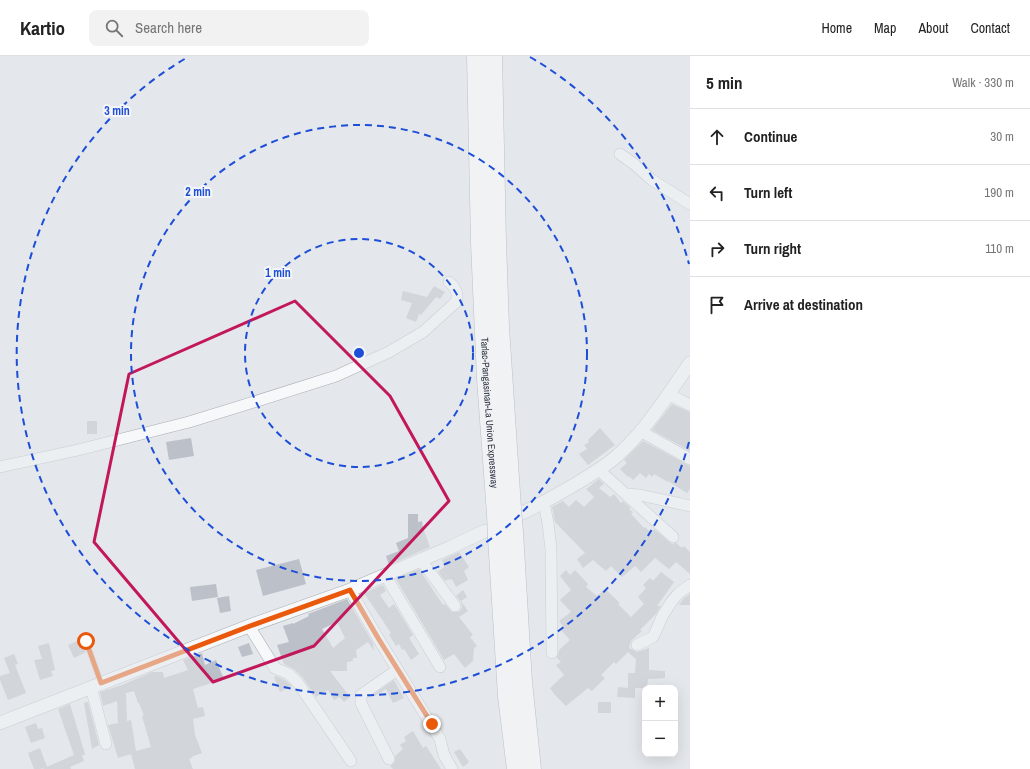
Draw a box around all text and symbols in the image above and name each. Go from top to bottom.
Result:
search box [89,10,369,46]
text: Kartio [20,15,65,41]
icon: search [103,17,125,39]
text: Search here [135,17,202,38]
text: Home [821,19,852,37]
text: Map [874,19,896,37]
text: About [918,19,948,37]
text: Contact [970,19,1010,37]
text: 5 min [706,71,742,94]
text: Walk · 330 m [952,74,1014,91]
text: 3 min [104,103,130,119]
icon: ahead [706,126,728,148]
text: Continue [744,126,797,147]
text: 30 m [990,128,1014,145]
icon: left [706,182,728,204]
text: Turn left [744,182,792,203]
text: 2 min [185,184,211,200]
text: 190 m [984,184,1014,201]
icon: right [706,238,728,260]
text: Turn right [744,238,801,259]
text: 110 m [985,240,1014,257]
text: 1 min [265,265,291,281]
icon: arrive [706,294,728,316]
text: Arrive at destination [744,294,863,315]
street label: Tarlac-Pangasinan-La Union Expressway [478,337,501,490]
centre of rings [352,346,366,360]
route start [77,632,95,650]
map controls [642,685,678,757]
button: + [642,685,678,721]
route end [423,715,441,733]
button: − [642,721,678,757]

